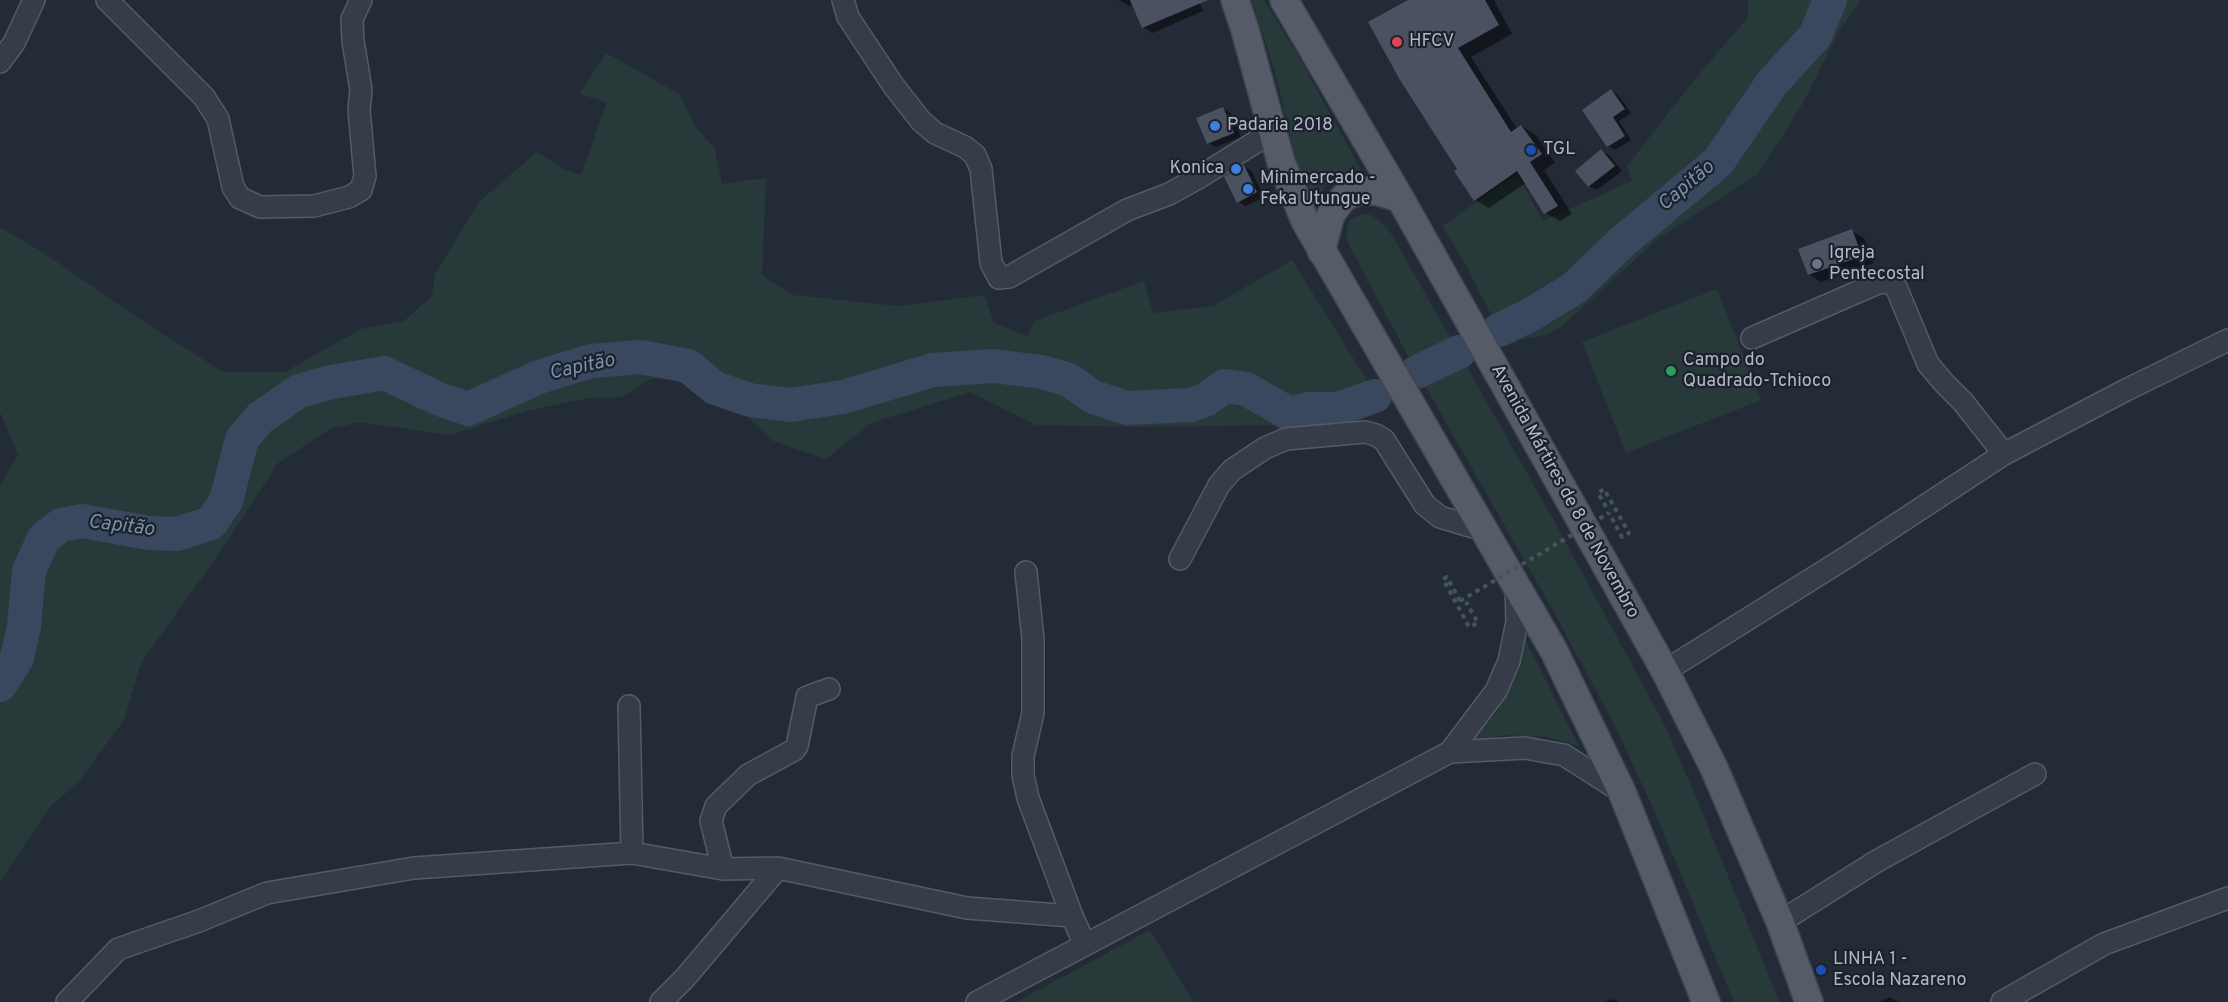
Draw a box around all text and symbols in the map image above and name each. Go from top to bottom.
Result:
place label: HFCV [1409,31,1454,53]
marker: HFCV [1390,35,1404,49]
place label: Padaria 2018 [1227,115,1333,137]
marker: Padaria 2018 [1208,119,1222,133]
place label: TGL [1543,139,1575,161]
marker: TGL [1524,143,1538,157]
water label: Capitão [1654,156,1720,218]
place label: Konica [1170,158,1224,180]
marker: Konica [1229,162,1243,176]
place label: Minimercado - Feka Utungue [1260,168,1376,210]
marker: Minimercado - Feka Utungue [1241,182,1255,196]
place label: Igreja Pentecostal [1829,243,1925,286]
marker: Igreja Pentecostal [1810,257,1824,271]
water label: Capitão [547,349,617,387]
place label: Campo do Quadrado-Tchioco [1683,350,1831,392]
street label: Avenida Mártires de 8 de Novembro [1485,361,1643,623]
marker: Campo do Quadrado-Tchioco [1664,364,1678,378]
water label: Capitão [87,511,155,543]
place label: LINHA 1 - Escola Nazareno [1833,949,1967,992]
marker: LINHA 1 - Escola Nazareno [1814,963,1828,977]

